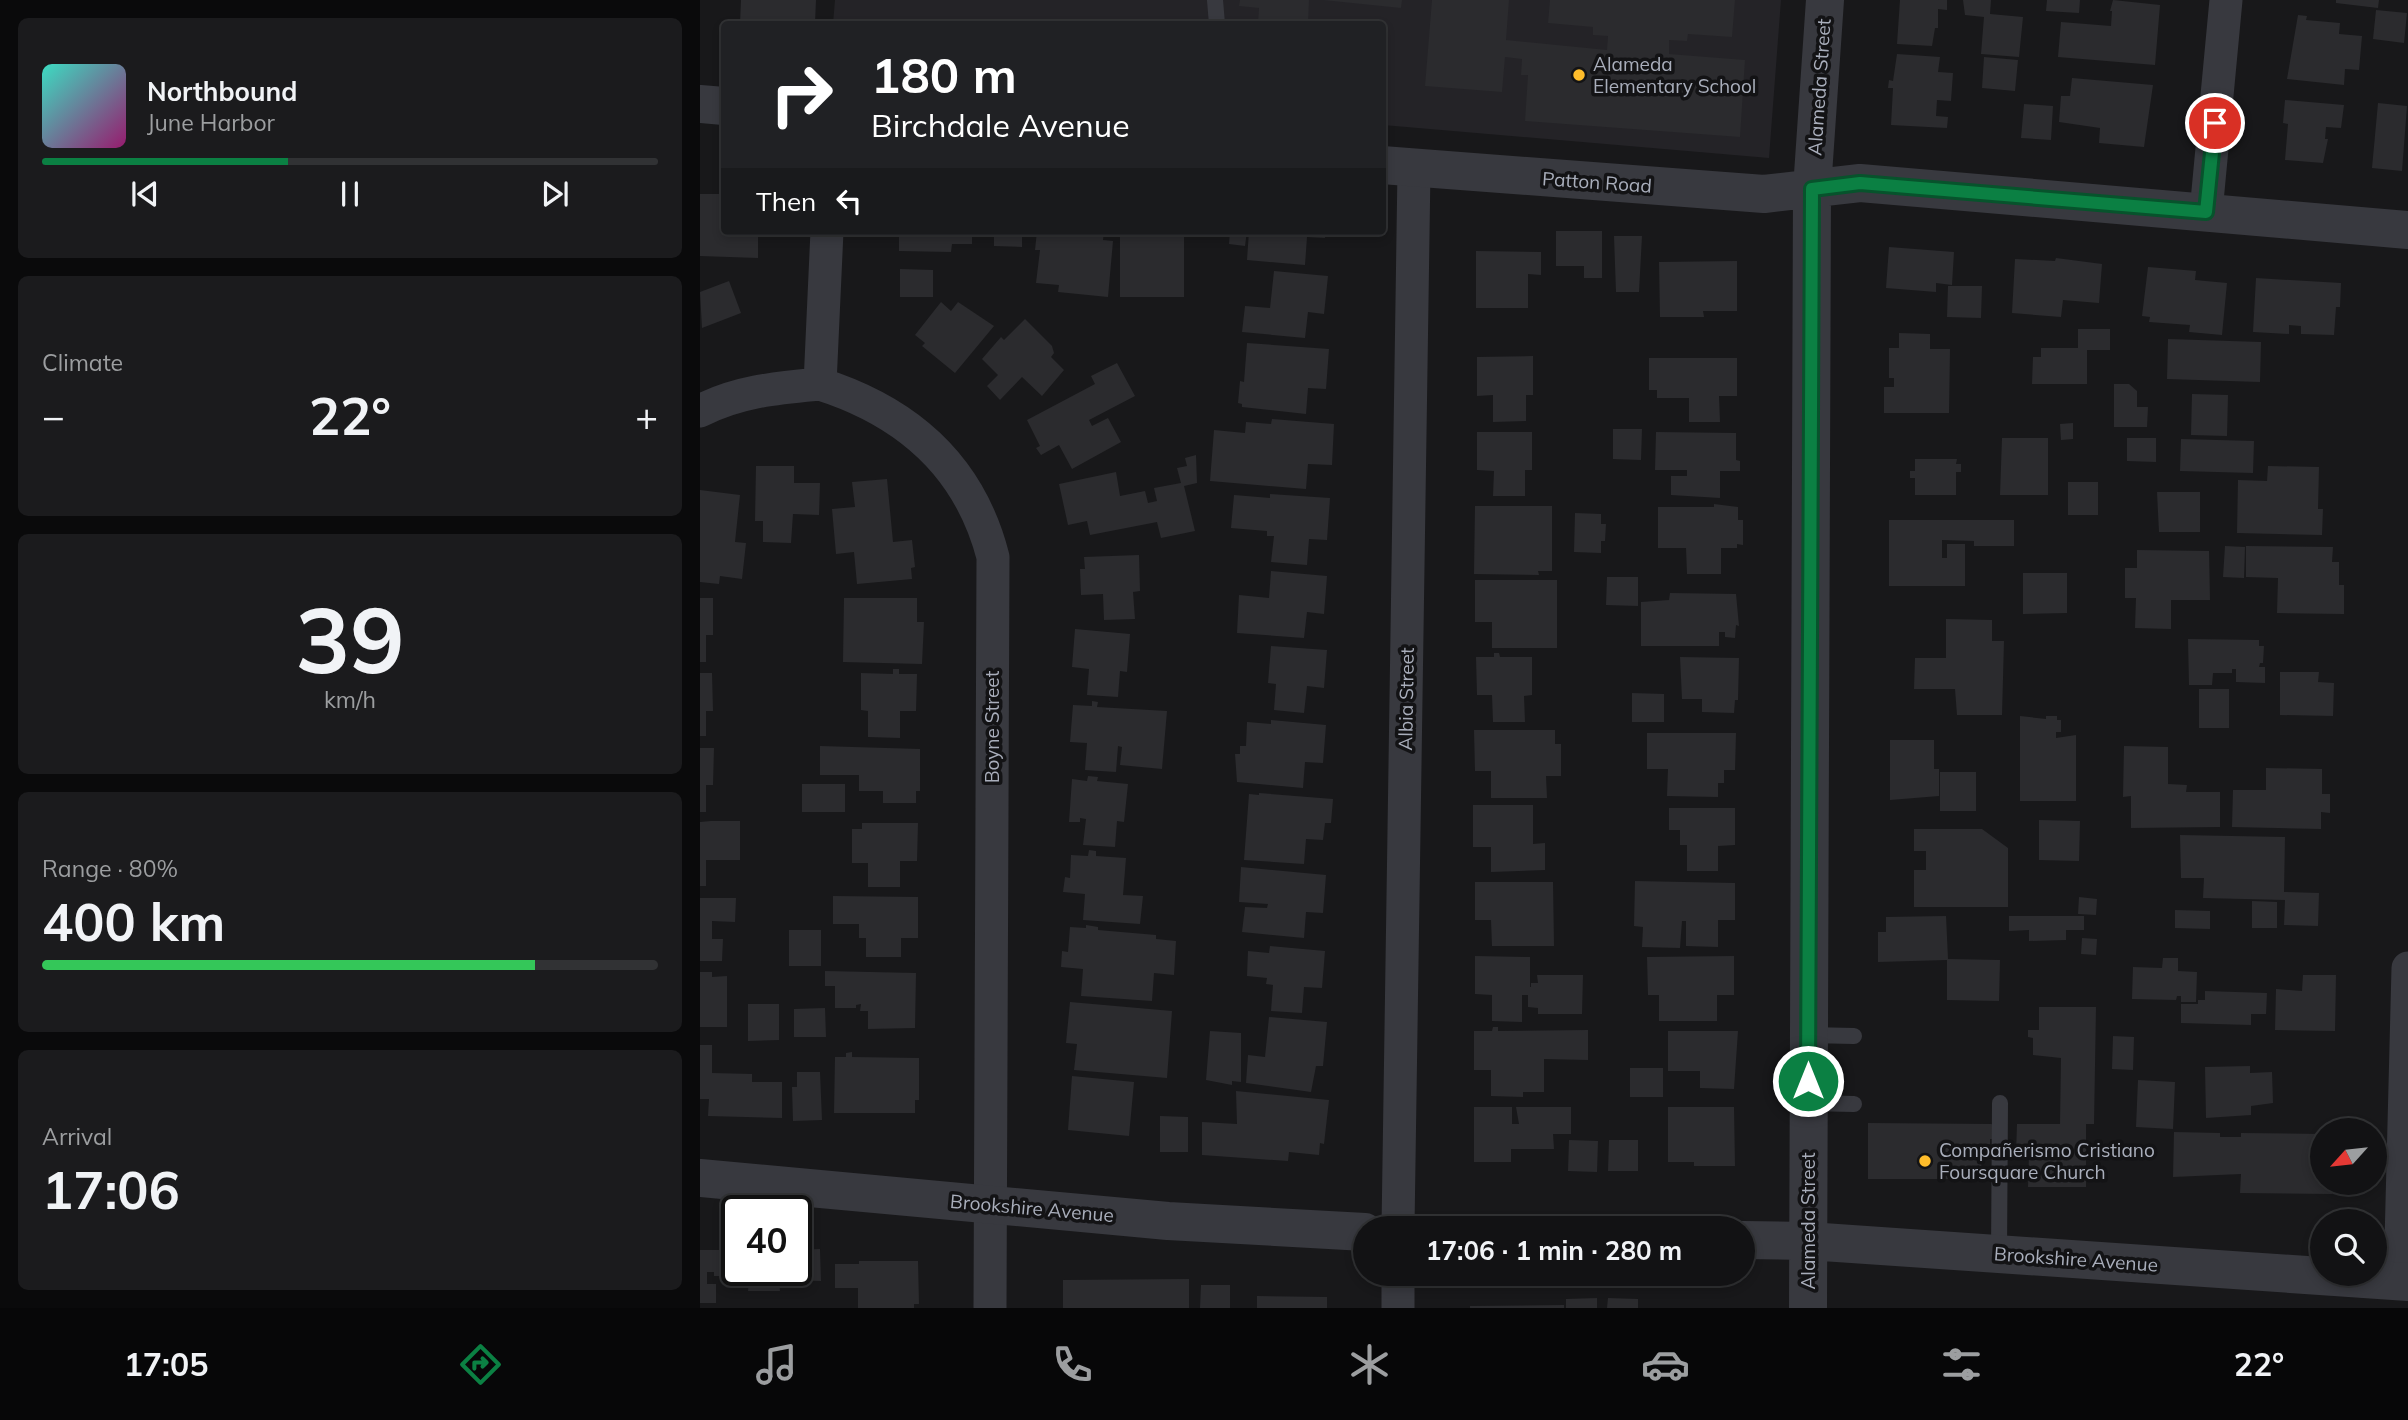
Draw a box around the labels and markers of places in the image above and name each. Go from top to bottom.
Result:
place label: Alameda Elementary School [1593,52,1756,98]
marker: Alameda Elementary School [1571,67,1587,83]
pin [2185,93,2245,153]
place label: Compañerismo Cristiano Foursquare Church [1939,1138,2155,1184]
marker: Compañerismo Cristiano Foursquare Church [1917,1153,1933,1169]

